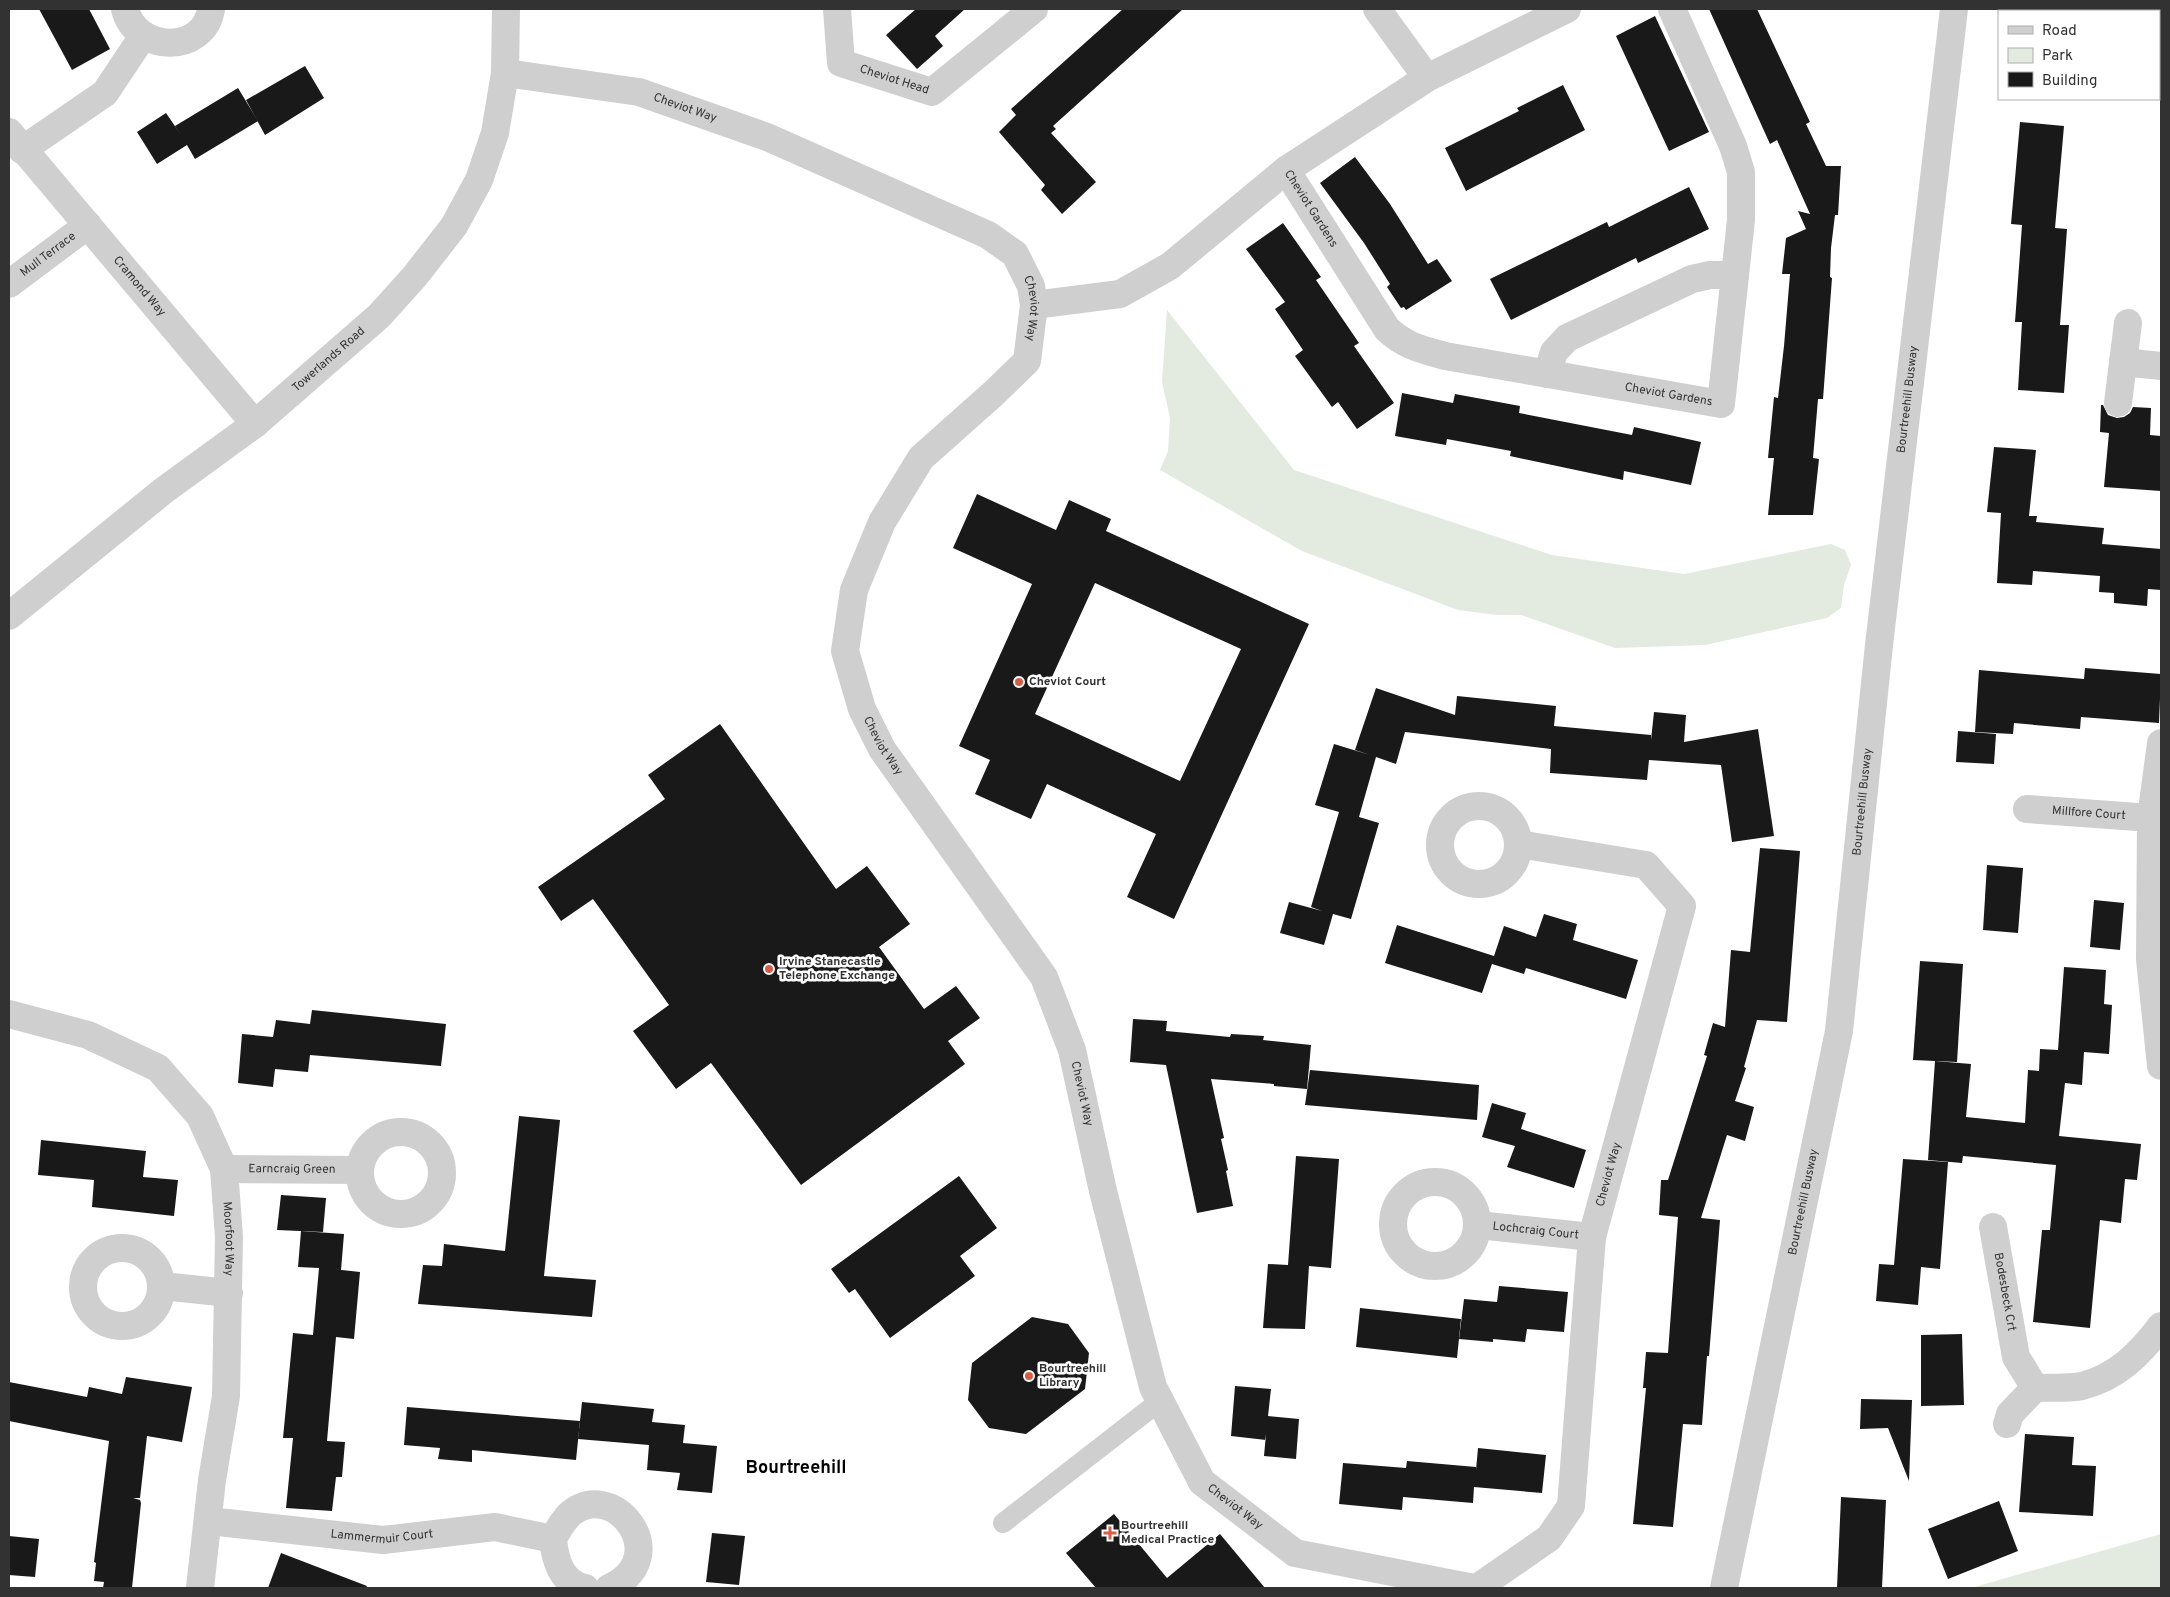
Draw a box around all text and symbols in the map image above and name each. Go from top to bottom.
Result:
legend [1998,10,2160,100]
text: Road [2042,22,2077,41]
text: Park [2042,47,2073,66]
street label: Cheviot Head [857,61,931,99]
text: Building [2042,72,2097,91]
street label: Cheviot Way [651,90,719,127]
street label: Cheviot Gardens [1280,167,1341,251]
street label: Mull Terrace [17,229,79,281]
street label: Cramond Way [109,253,169,320]
street label: Cheviot Way [1019,273,1042,342]
street label: Towerlands Road [289,324,369,396]
street label: Bourtreehill Busway [1894,345,1922,454]
street label: Cheviot Gardens [1623,379,1714,410]
place label: Cheviot Court [1029,674,1106,690]
marker: Cheviot Court [1013,676,1025,688]
street label: Cheviot Way [859,714,906,779]
street label: Bourtreehill Busway [1849,747,1876,857]
street label: Millfore Court [2051,803,2126,824]
place label: Irvine Stanecastle Telephone Exchange [779,954,895,984]
marker: Irvine Stanecastle Telephone Exchange [763,963,775,975]
street label: Cheviot Way [1067,1060,1097,1128]
street label: Cheviot Way [1593,1140,1625,1209]
street label: Bourtreehill Busway [1785,1148,1822,1257]
street label: Earncraig Green [248,1161,336,1178]
street label: Moorfoot Way [218,1201,237,1276]
street label: Lochcraig Court [1492,1219,1580,1244]
street label: Bodesbeck Crt [1990,1251,2019,1333]
place label: Bourtreehill Library [1039,1361,1106,1391]
marker: Bourtreehill Library [1023,1370,1035,1382]
district label: Bourtreehill [746,1457,846,1480]
street label: Cheviot Way [1204,1481,1266,1534]
place label: Bourtreehill Medical Practice [1121,1518,1215,1548]
street label: Lammermuir Court [330,1526,434,1548]
marker: Bourtreehill Medical Practice [1103,1526,1117,1540]

